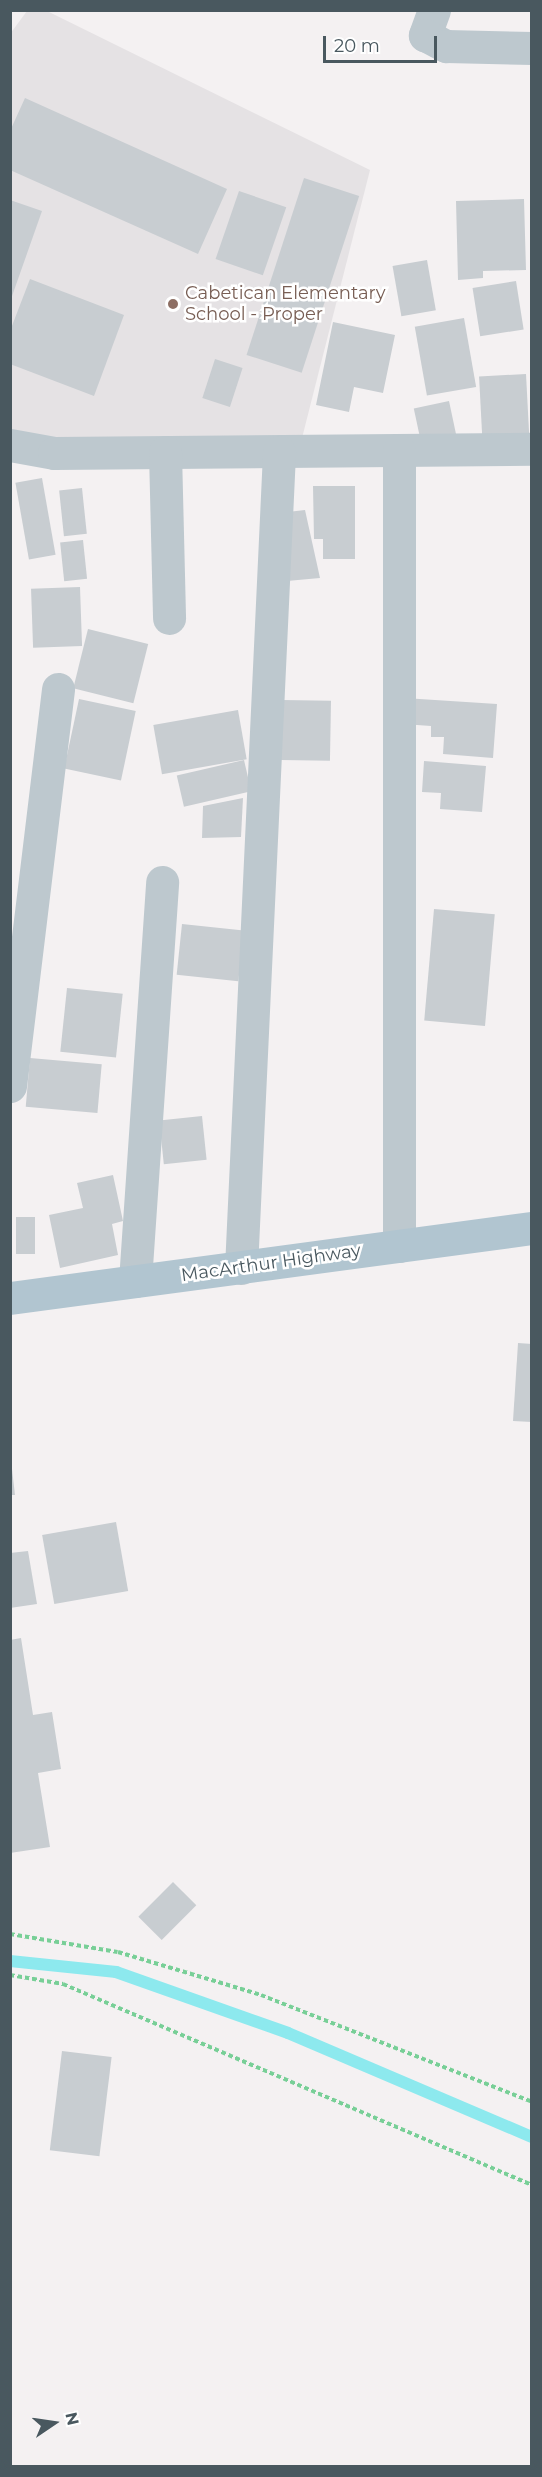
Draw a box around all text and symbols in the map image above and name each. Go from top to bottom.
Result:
scale bar [326,24,440,62]
text: 20 m [334,35,380,57]
place label: Cabetican Elementary School - Proper [185,283,385,326]
marker: Cabetican Elementary School - Proper [166,297,180,311]
street label: MacArthur Highway [180,1240,362,1286]
north arrow [24,2393,84,2453]
text: N [61,2410,83,2427]

